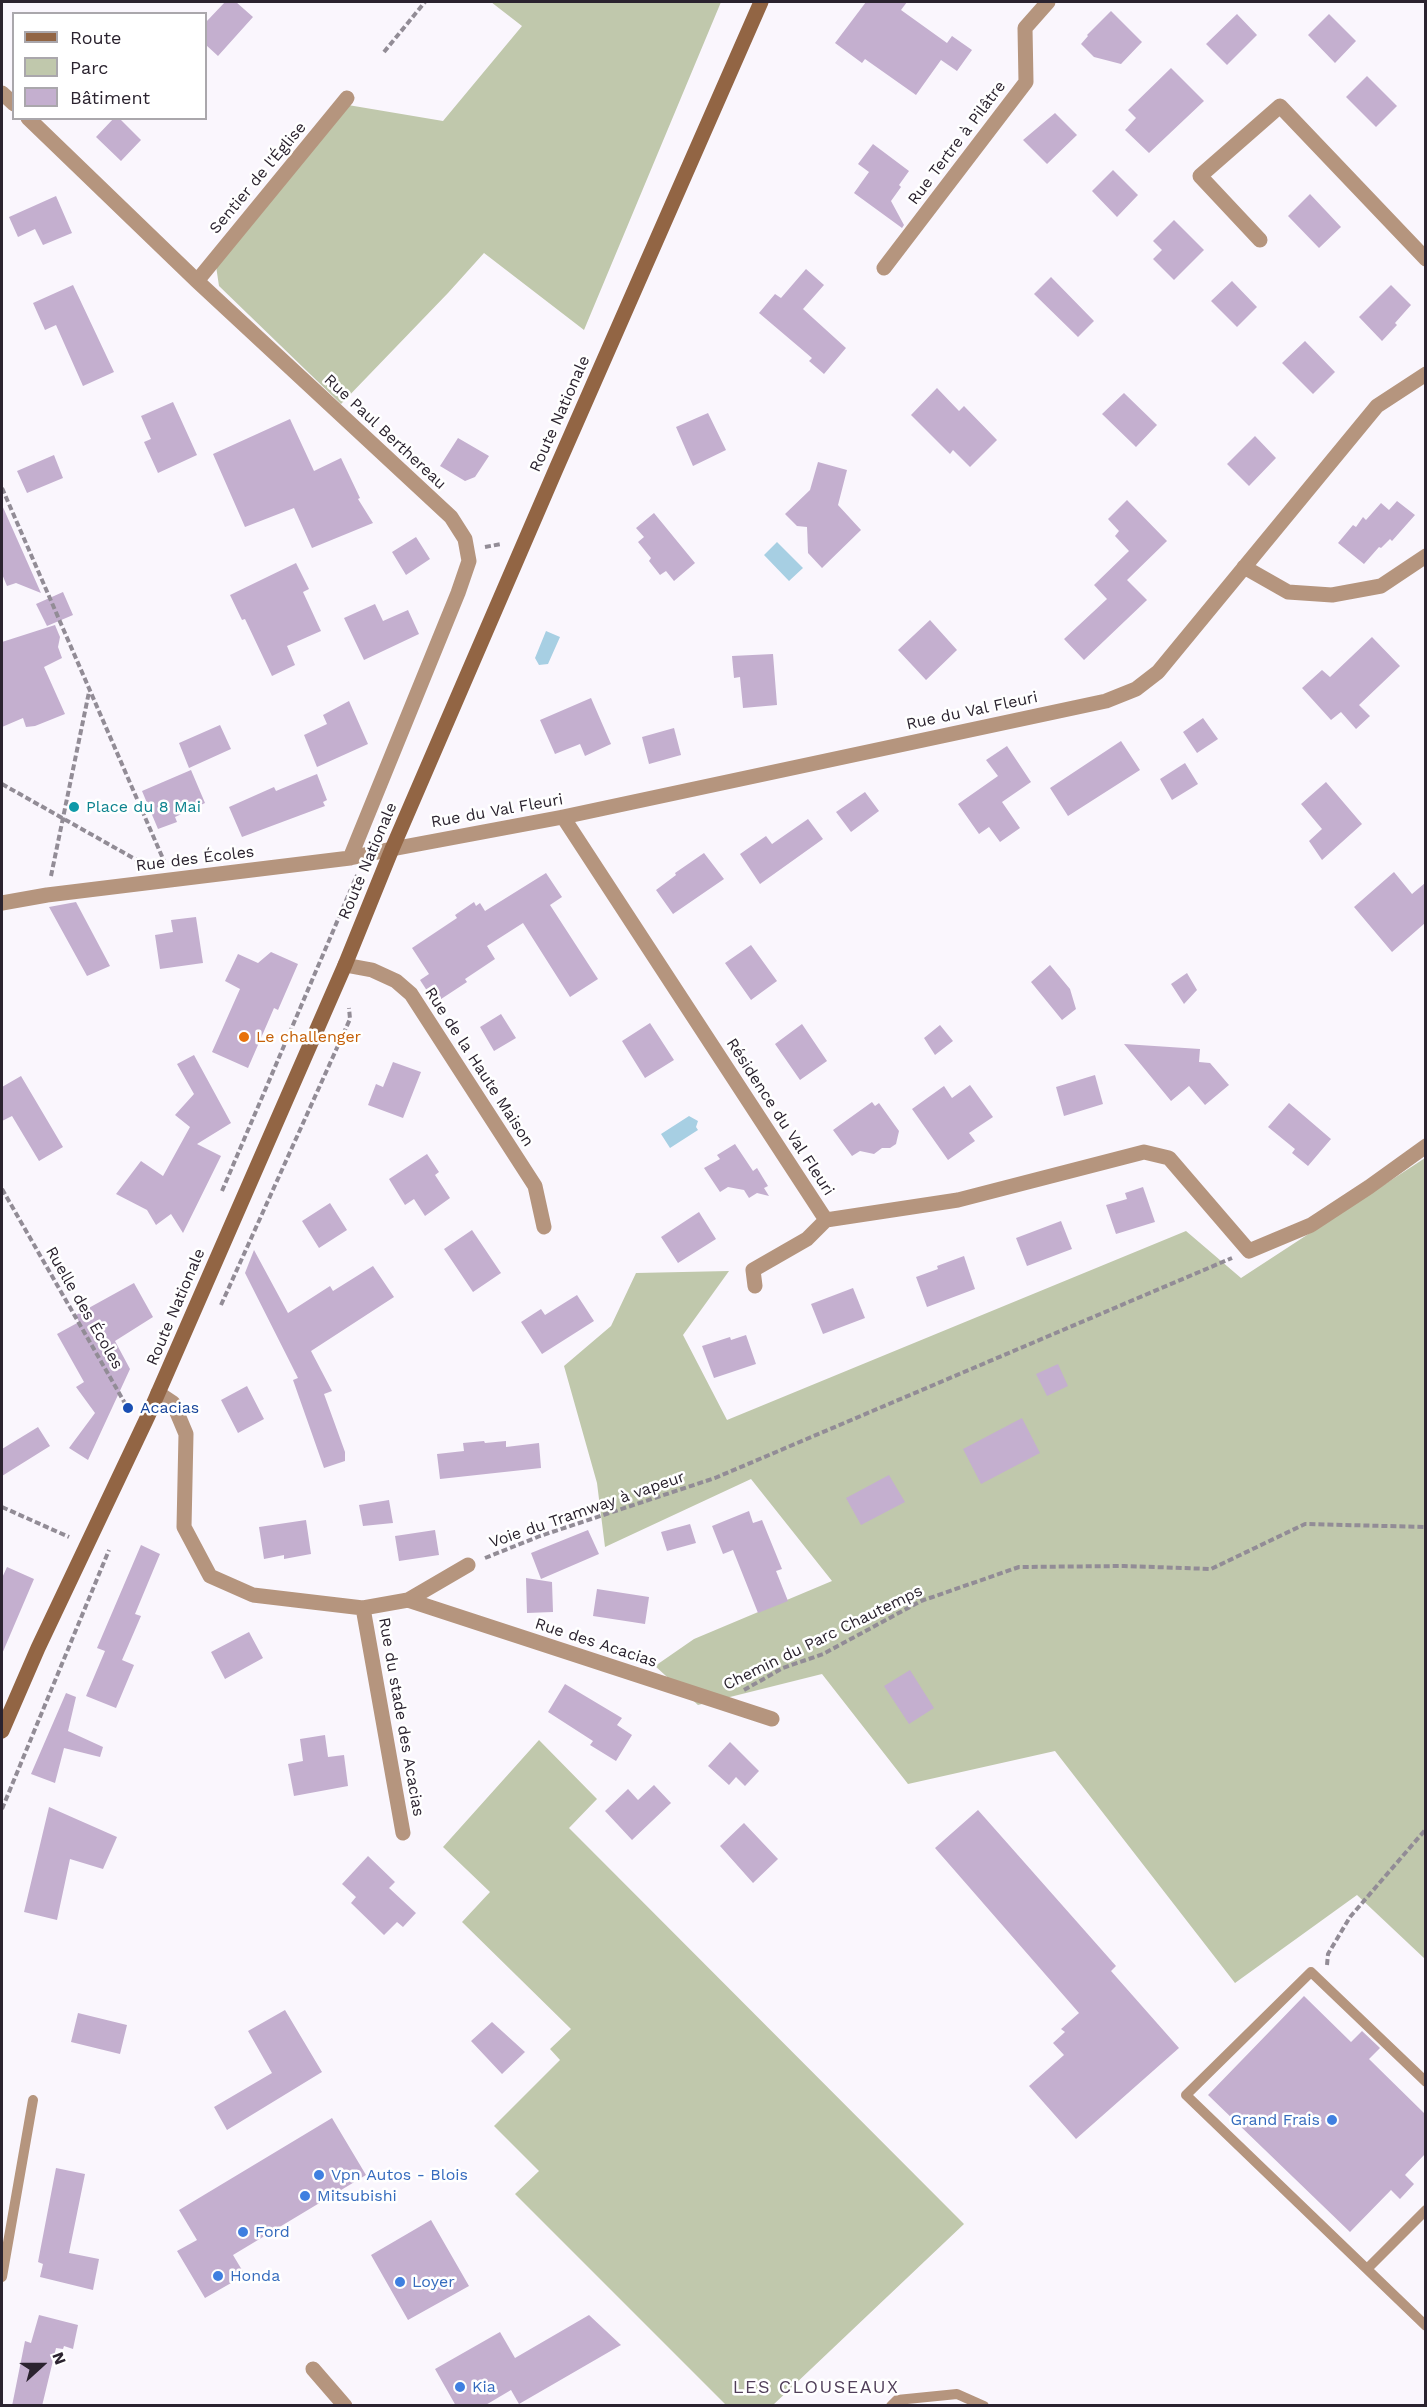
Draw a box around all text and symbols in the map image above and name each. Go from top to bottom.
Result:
legend [12,12,207,120]
text: Route [70,27,122,48]
text: Parc [70,57,108,78]
street label: Rue Tertre à Pilâtre [904,77,1010,209]
text: Bâtiment [70,87,150,108]
street label: Sentier de l'Église [206,118,310,238]
street label: Route Nationale [526,353,594,475]
street label: Rue Paul Berthereau [320,370,450,494]
street label: Rue du Val Fleuri [905,688,1039,734]
street label: Rue du Val Fleuri [429,790,565,832]
place label: Place du 8 Mai [86,797,201,817]
marker: Place du 8 Mai [67,800,81,814]
street label: Route Nationale [335,800,401,922]
street label: Rue des Écoles [135,842,255,876]
street label: Rue de la Haute Maison [420,984,538,1150]
place label: Le challenger [256,1027,361,1047]
marker: Le challenger [237,1030,251,1044]
street label: Résidence du Val Fleuri [722,1035,838,1199]
street label: Ruelle des Écoles [41,1243,127,1373]
street label: Route Nationale [143,1246,209,1368]
place label: Acacias [140,1398,199,1418]
marker: Acacias [121,1401,135,1415]
street label: Voie du Tramway à vapeur [487,1467,687,1553]
street label: Chemin du Parc Chautemps [720,1581,926,1695]
street label: Rue des Acacias [532,1614,660,1672]
street label: Rue du stade des Acacias [374,1616,428,1818]
place label: Grand Frais [1231,2110,1320,2130]
marker: Grand Frais [1325,2113,1339,2127]
place label: Vpn Autos - Blois [331,2165,468,2185]
marker: Vpn Autos - Blois [312,2168,326,2182]
place label: Mitsubishi [317,2186,397,2206]
marker: Mitsubishi [298,2189,312,2203]
place label: Ford [255,2222,290,2242]
marker: Ford [236,2225,250,2239]
place label: Honda [230,2266,280,2286]
marker: Honda [211,2269,225,2283]
place label: Loyer [412,2272,455,2292]
marker: Loyer [393,2275,407,2289]
north arrow [12,2335,72,2395]
text: N [48,2349,70,2367]
place label: Kia [472,2377,496,2397]
district label: LES CLOUSEAUX [733,2377,899,2399]
marker: Kia [453,2380,467,2394]

